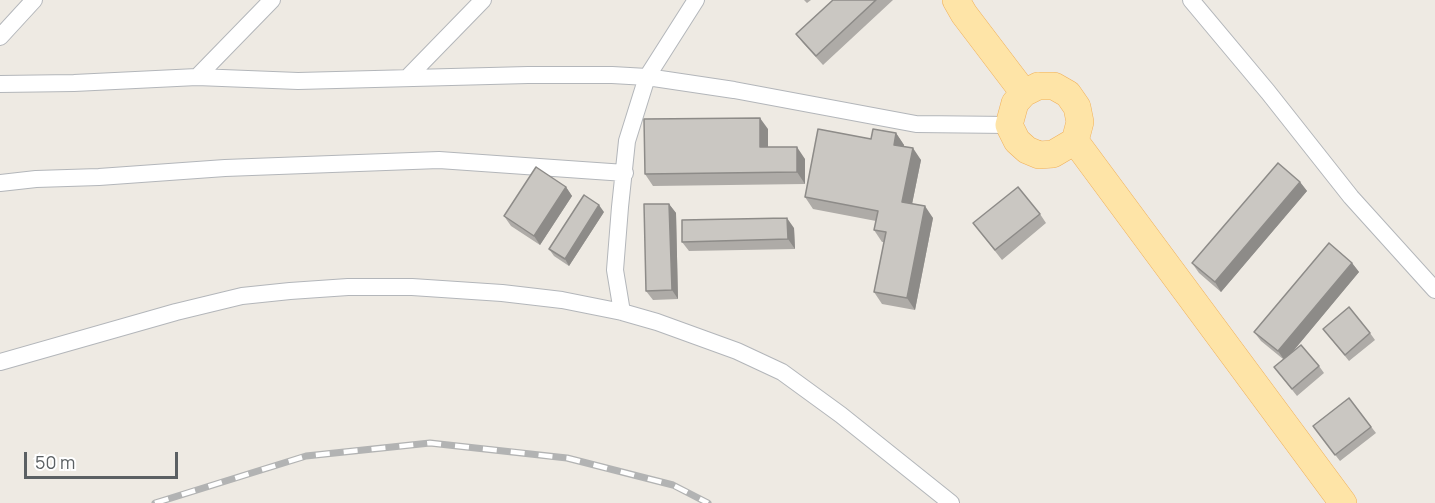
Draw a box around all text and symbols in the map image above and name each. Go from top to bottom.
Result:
scale bar [27,440,182,478]
text: 50 m [35,450,75,474]

